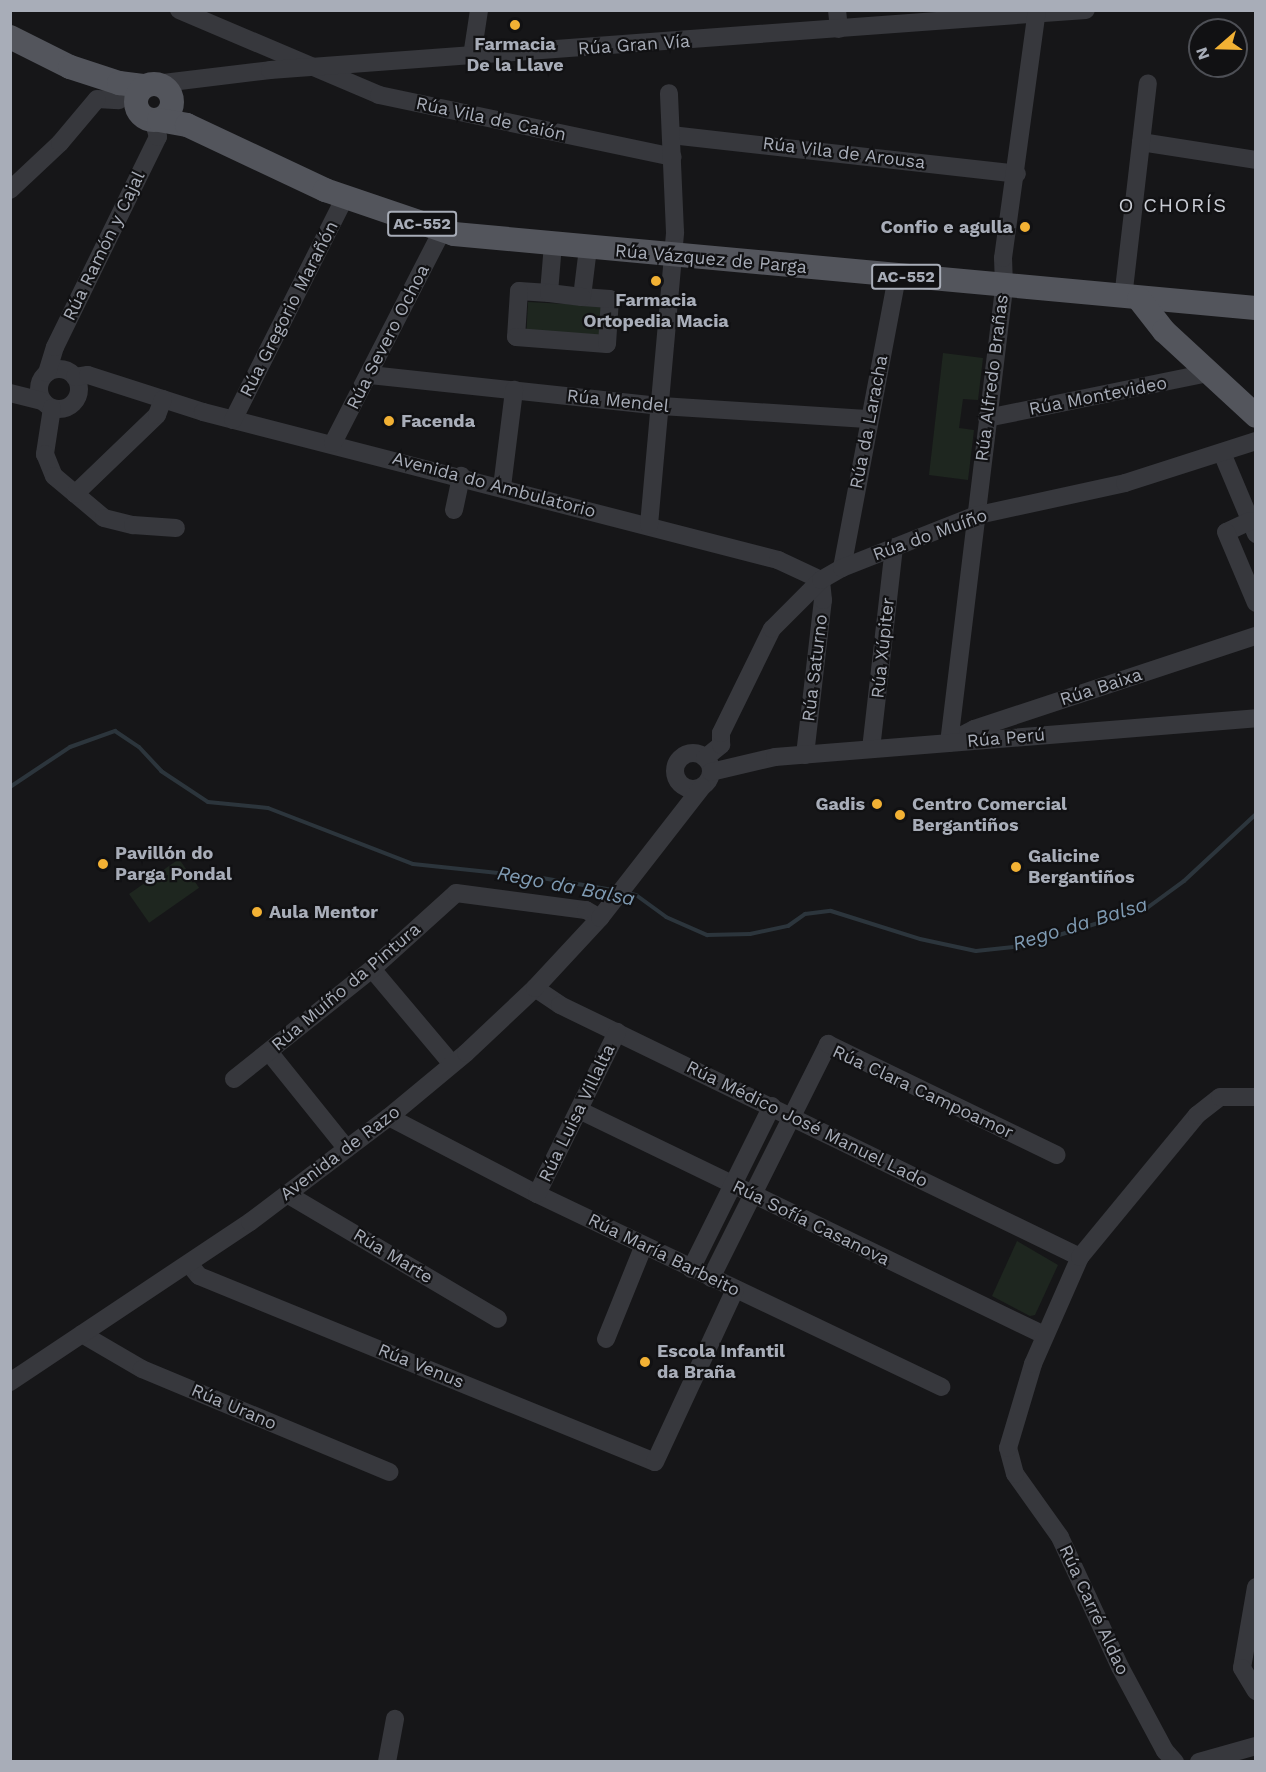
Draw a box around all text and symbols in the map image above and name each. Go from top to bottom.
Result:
marker: Farmacia De la Llave [508,18,522,32]
north arrow [1188,18,1248,78]
street label: Rúa Gran Vía [577,30,691,60]
place label: Farmacia De la Llave [466,34,564,76]
text: N [1192,45,1213,62]
street label: Rúa Vila de Caión [413,92,569,146]
street label: Rúa Vila de Arousa [760,132,928,174]
street label: Rúa Ramón y Cajal [58,167,150,325]
district label: O CHORÍS [1118,193,1228,217]
road number: AC-552 [386,211,458,237]
place label: Confio e agulla [881,216,1013,238]
street label: Rúa Gregorio Marañón [235,217,343,401]
marker: Confio e agulla [1018,220,1032,234]
street label: Rúa Vázquez de Parga [614,240,808,278]
street label: Rúa Severo Ochoa [342,261,434,413]
road number: AC-552 [870,264,942,290]
marker: Farmacia Ortopedia Macia [649,274,663,288]
place label: Farmacia Ortopedia Macia [583,290,729,332]
street label: Rúa Alfredo Brañas [971,293,1013,463]
street label: Rúa da Laracha [845,353,893,491]
street label: Rúa Montevideo [1027,372,1169,420]
street label: Rúa Mendel [566,385,670,417]
place label: Facenda [401,410,475,432]
marker: Facenda [382,414,396,428]
street label: Avenida do Ambulatorio [389,447,599,523]
street label: Rúa do Muíño [870,504,990,566]
street label: Rúa Xúpiter [867,596,899,700]
street label: Rúa Saturno [798,613,832,723]
street label: Rúa Baixa [1057,664,1145,710]
street label: Rúa Perú [966,724,1046,752]
place label: Gadis [816,793,865,815]
place label: Centro Comercial Bergantiños [912,794,1067,836]
marker: Gadis [870,797,884,811]
marker: Centro Comercial Bergantiños [893,808,907,822]
place label: Pavillón do Parga Pondal [115,843,232,886]
place label: Galicine Bergantiños [1028,846,1135,888]
marker: Pavillón do Parga Pondal [96,857,110,871]
marker: Galicine Bergantiños [1009,860,1023,874]
water label: Rego da Balsa [495,861,637,911]
water label: Rego da Balsa [1010,892,1150,956]
place label: Aula Mentor [269,901,378,923]
marker: Aula Mentor [250,905,264,919]
street label: Rúa Muíño da Pintura [267,918,425,1056]
street label: Rúa Luisa Villalta [534,1040,620,1186]
street label: Rúa Clara Campoamor [829,1040,1017,1144]
street label: Rúa Médico José Manuel Lado [682,1056,932,1192]
street label: Avenida de Razo [276,1101,404,1205]
street label: Rúa Sofía Casanova [729,1175,893,1271]
street label: Rúa María Barbeito [584,1209,744,1301]
street label: Rúa Marte [349,1224,437,1288]
street label: Rúa Venus [374,1339,468,1393]
place label: Escola Infantil da Braña [657,1341,785,1384]
marker: Escola Infantil da Braña [638,1355,652,1369]
street label: Rúa Urano [188,1379,280,1435]
street label: Rúa Carré Aldao [1054,1541,1134,1679]

